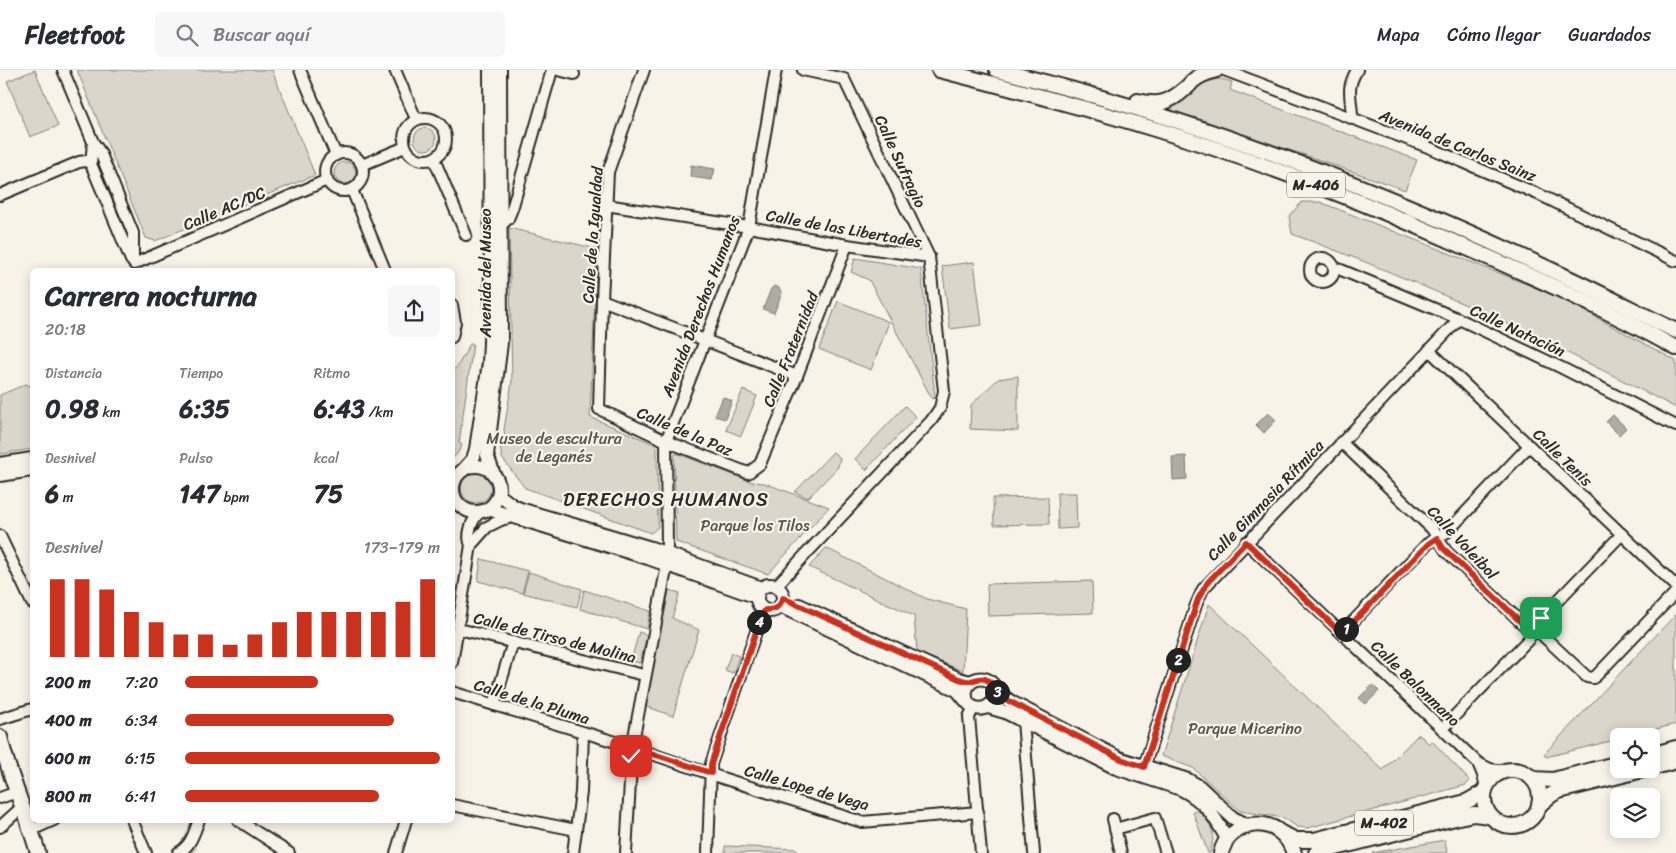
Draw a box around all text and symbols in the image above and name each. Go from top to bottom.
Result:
search box [155,12,505,57]
text: Fleetfoot [25,14,125,56]
text: Buscar aquí [213,18,310,51]
text: Mapa [1377,19,1419,51]
text: Cómo llegar [1447,19,1540,51]
text: Guardados [1568,19,1651,51]
icon: search [173,21,201,49]
street label: Avenida de Carlos Sainz [1374,100,1541,191]
street label: Calle Sufragio [866,110,935,213]
street label: Calle de la Igualdad [573,164,612,304]
road number: M-406 [1287,172,1345,198]
street label: Calle AC/DC [178,178,270,239]
street label: Calle de las Libertades [764,201,925,257]
street label: Avenida del Museo [471,208,500,339]
street label: Avenida Derechos Humanos [652,211,749,402]
text: Carrera nocturna [45,271,257,320]
button: share [388,285,440,337]
street label: Calle Fraternidad [754,285,827,411]
street label: Calle Natación [1465,296,1571,365]
text: 20:18 [45,315,86,344]
text: Distancia [45,361,102,386]
text: Tiempo [179,361,223,386]
text: Ritmo [314,361,350,386]
text: 0.98 [45,386,99,431]
text: 6:35 [179,386,230,431]
text: 6:43 [314,386,365,431]
street label: Calle de la Paz [632,398,738,465]
text: km [99,400,121,425]
text: /km [365,400,394,425]
street label: Calle Tenis [1526,421,1600,494]
park label: Museo de escultura de Leganés [486,424,623,471]
street label: Calle Gimnasia Rítmica [1199,432,1332,568]
text: Desnivel [45,446,96,471]
text: Pulso [179,446,213,471]
text: kcal [314,446,339,471]
text: 6 [45,471,59,516]
text: 147 [179,471,220,516]
text: 75 [314,471,343,516]
district label: DERECHOS HUMANOS [563,483,769,516]
text: m [59,485,74,510]
text: bpm [220,485,249,510]
street label: Calle Voleibol [1420,498,1506,587]
park label: Parque los Tilos [700,511,810,540]
text: Desnivel [45,533,103,562]
text: 173–179 m [364,533,440,562]
pin [1520,597,1562,639]
street label: Calle de Tirso de Molina [471,603,639,672]
icon: arrive [1527,604,1555,632]
pin: 4 [746,610,772,634]
text: 4 [755,610,764,635]
pin: 1 [1334,616,1358,642]
text: 1 [1343,617,1350,642]
street label: Calle Balonmano [1364,633,1468,734]
pin: 2 [1166,648,1190,672]
text: 2 [1174,648,1183,673]
text: 200 m [45,668,91,697]
text: 7:20 [125,668,158,697]
street label: Calle de la Pluma [470,670,593,733]
pin: 3 [984,680,1010,704]
text: 3 [994,680,1001,705]
text: 400 m [45,706,92,735]
text: 6:34 [125,706,158,735]
park label: Parque Micerino [1188,714,1302,743]
map controls [1610,728,1660,838]
button: locate [1610,728,1660,778]
pin [610,735,652,777]
icon: check [617,742,645,770]
text: 600 m [45,744,91,773]
text: 6:15 [125,744,156,773]
street label: Calle Lope de Vega [741,756,873,819]
text: 800 m [45,782,91,811]
text: 6:41 [125,782,156,811]
button: layers [1610,788,1660,838]
road number: M-402 [1355,810,1413,836]

